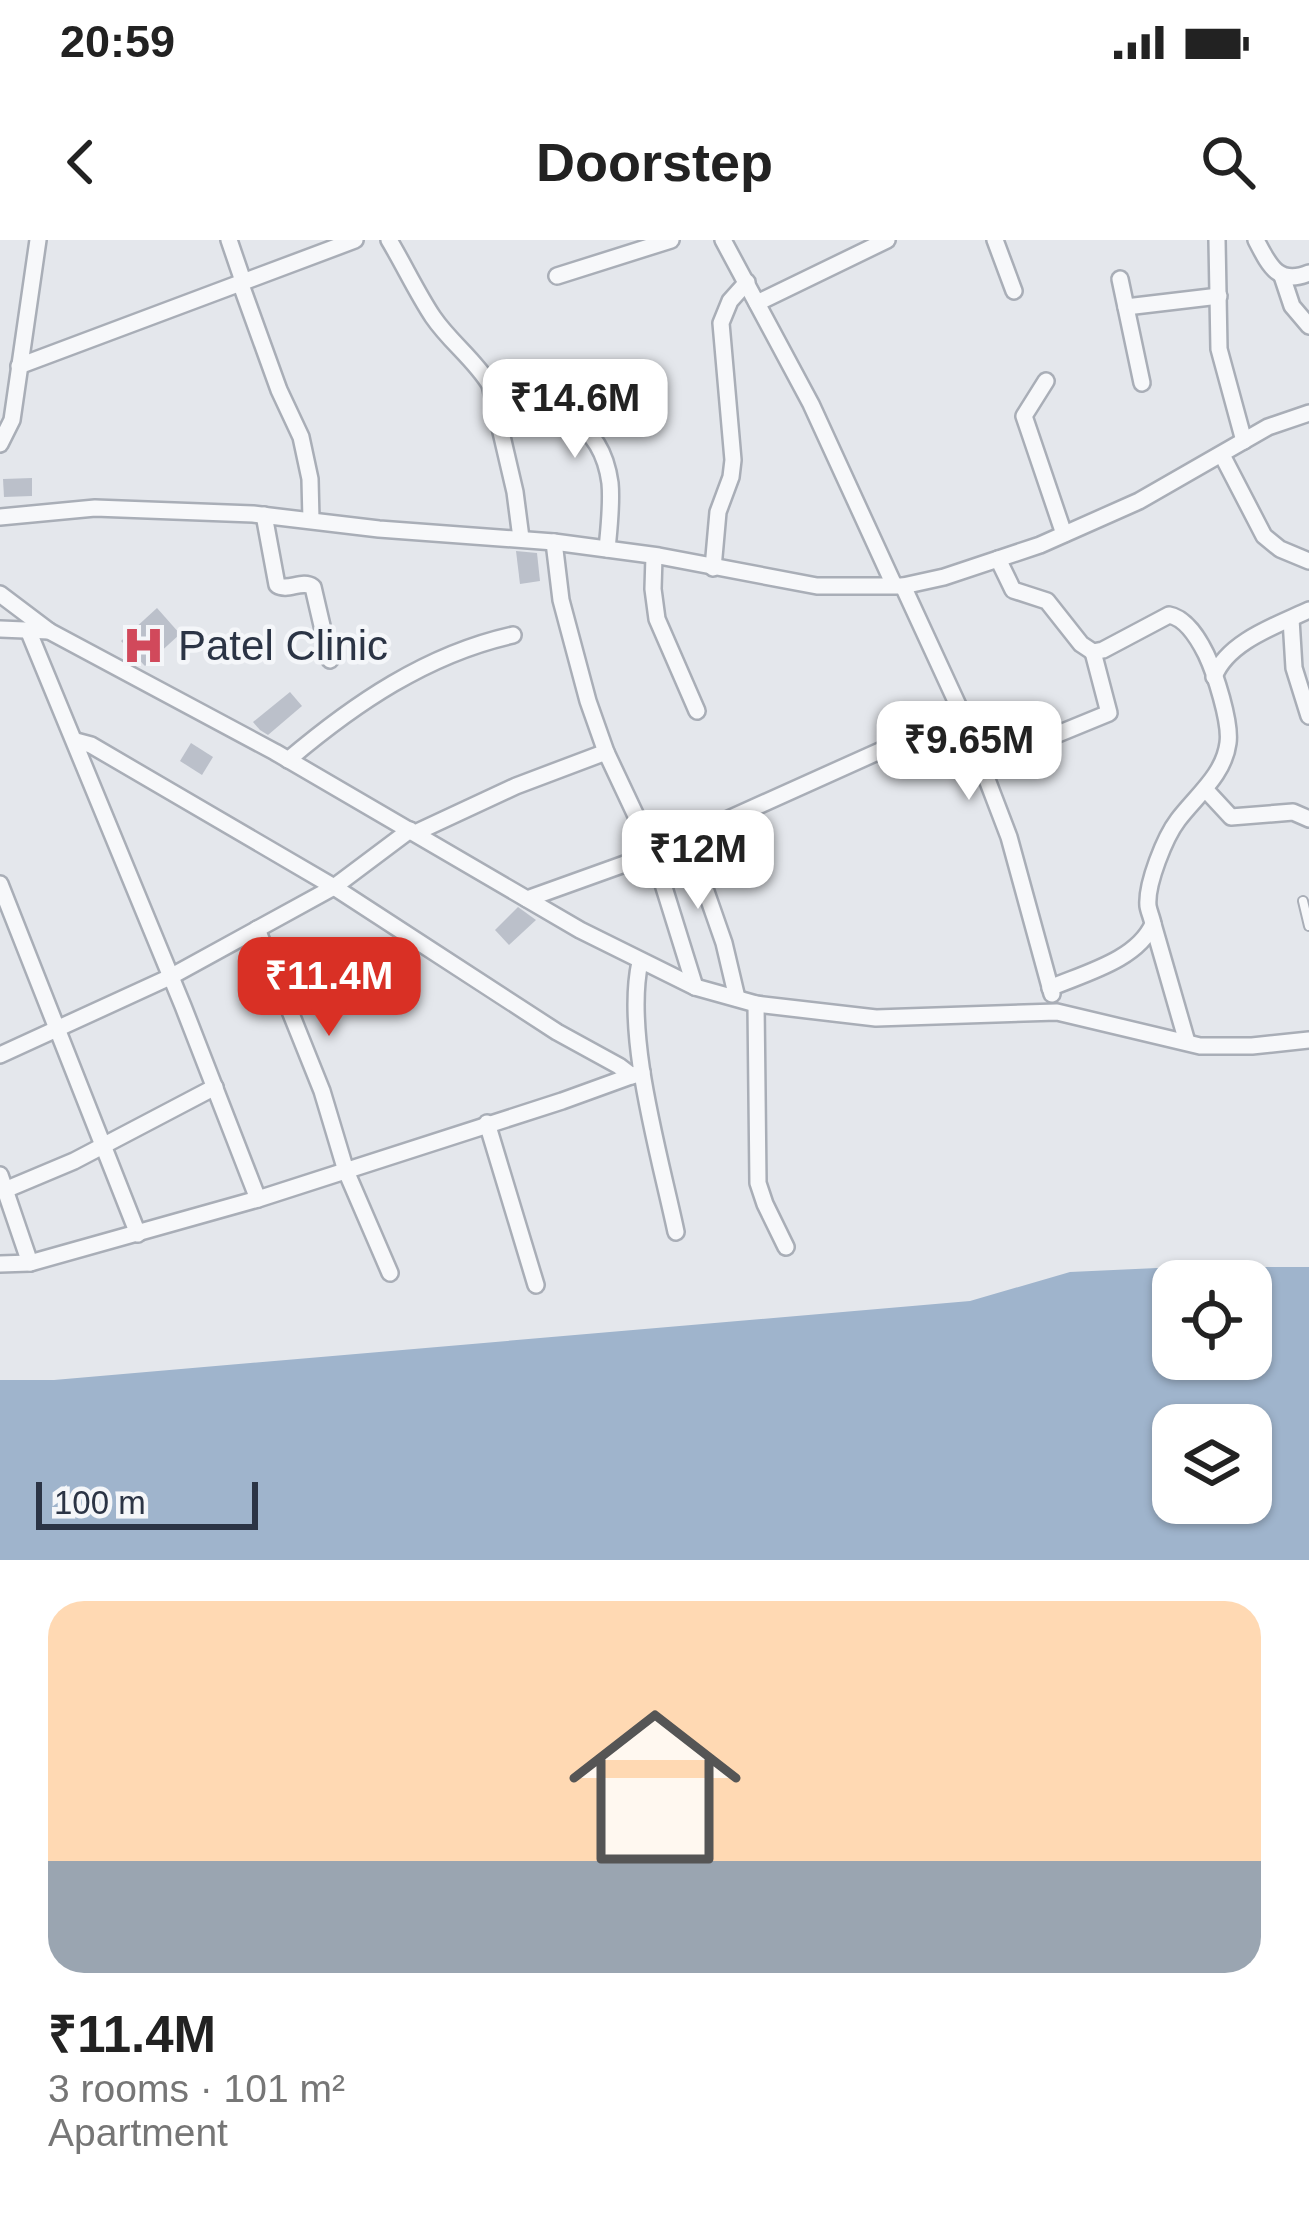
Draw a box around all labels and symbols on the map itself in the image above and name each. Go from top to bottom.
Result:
pin: ₹14.6M [477,359,673,461]
hospital icon: Patel Clinic [121,622,167,668]
place label: Patel Clinic [178,622,388,669]
pin: ₹9.65M [871,701,1067,803]
pin: ₹12M [627,810,769,912]
pin: ₹11.4M [231,937,427,1039]
scale bar [36,1476,258,1529]

